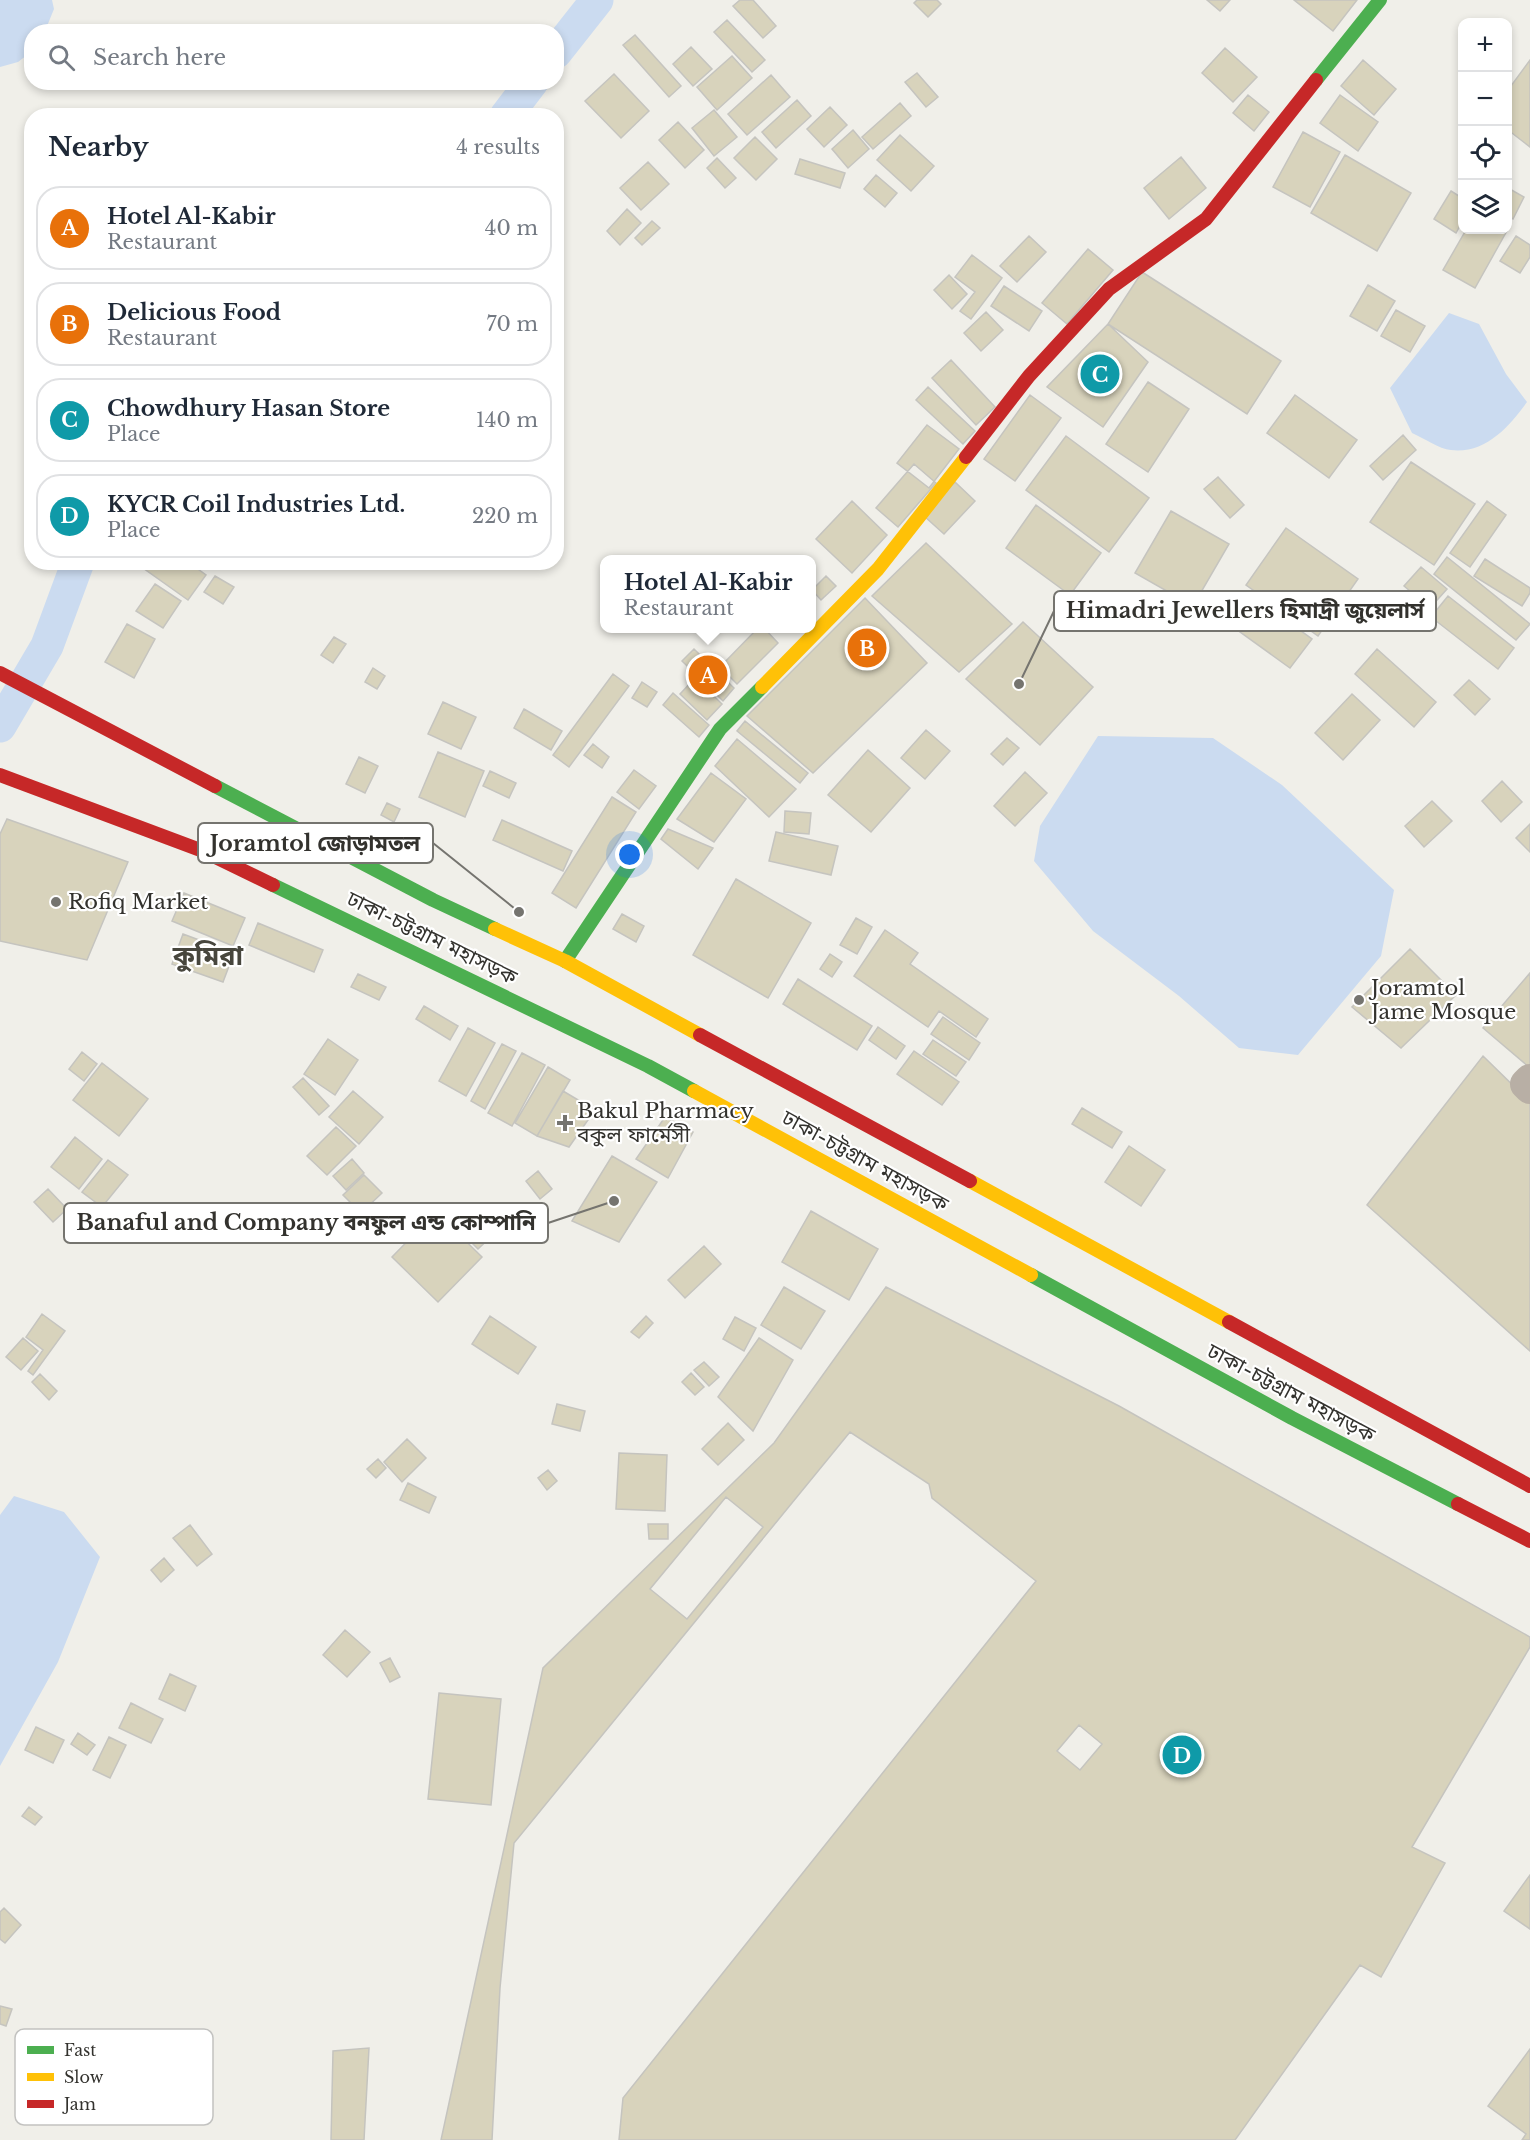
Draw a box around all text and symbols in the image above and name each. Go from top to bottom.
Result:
map controls [1458,18,1512,234]
button: + [1458,18,1512,72]
search box [24,24,564,90]
icon: search [45,41,78,74]
text: Search here [93,44,226,71]
button: − [1458,72,1512,126]
button: locate [1458,126,1512,180]
text: Nearby [48,131,149,163]
text: 4 results [456,135,540,159]
button: layers [1458,180,1512,234]
text: Hotel Al-Kabir [107,203,276,230]
text: A [61,216,78,240]
text: 40 m [485,216,538,240]
text: Restaurant [107,230,217,254]
text: Delicious Food [107,299,281,326]
text: B [62,312,77,336]
text: 70 m [486,312,538,336]
text: Restaurant [107,326,217,350]
pin: C [1080,352,1120,397]
text: Chowdhury Hasan Store [107,395,390,422]
text: C [61,408,78,432]
text: 140 m [476,408,538,432]
text: Place [107,422,161,446]
text: KYCR Coil Industries Ltd. [107,491,405,518]
text: D [60,504,79,528]
text: 220 m [472,504,538,528]
text: Place [107,518,161,542]
popup [600,555,816,633]
text: Hotel Al-Kabir [624,569,792,596]
callout: Himadri Jewellers হিমাদ্রী জুয়েলার্স [1054,591,1436,631]
text: Restaurant [624,596,734,620]
text: Himadri Jewellers হিমাদ্রী জুয়েলার্স [1066,597,1426,624]
pin: B [848,626,886,670]
pin: A [688,652,728,698]
callout: Joramtol জোড়ামতল [198,823,433,863]
text: Joramtol জোড়ামতল [206,830,421,857]
your location [615,840,644,869]
street label: ঢাকা-চট্টগ্রাম মহাসড়ক [342,885,522,991]
place label: Rofiq Market [68,889,208,915]
marker: Rofiq Market [49,895,63,909]
district label: কুমিরা [172,939,243,973]
place label: Joramtol Jame Mosque [1368,975,1516,1025]
marker: Joramtol Jame Mosque [1352,993,1366,1007]
place label: Bakul Pharmacy বকুল ফার্মেসী [576,1098,755,1148]
street label: ঢাকা-চট্টগ্রাম মহাসড়ক [776,1104,954,1218]
marker: Bakul Pharmacy বকুল ফার্মেসী [558,1116,572,1130]
callout: Banaful and Company বনফুল এন্ড কোম্পানি [64,1203,548,1243]
text: Banaful and Company বনফুল এন্ড কোম্পানি [76,1209,536,1236]
street label: ঢাকা-চট্টগ্রাম মহাসড়ক [1202,1337,1380,1449]
pin: D [1162,1732,1202,1778]
legend [15,2029,213,2125]
text: Fast [64,2040,96,2060]
text: Slow [64,2067,104,2087]
text: Jam [62,2094,96,2114]

